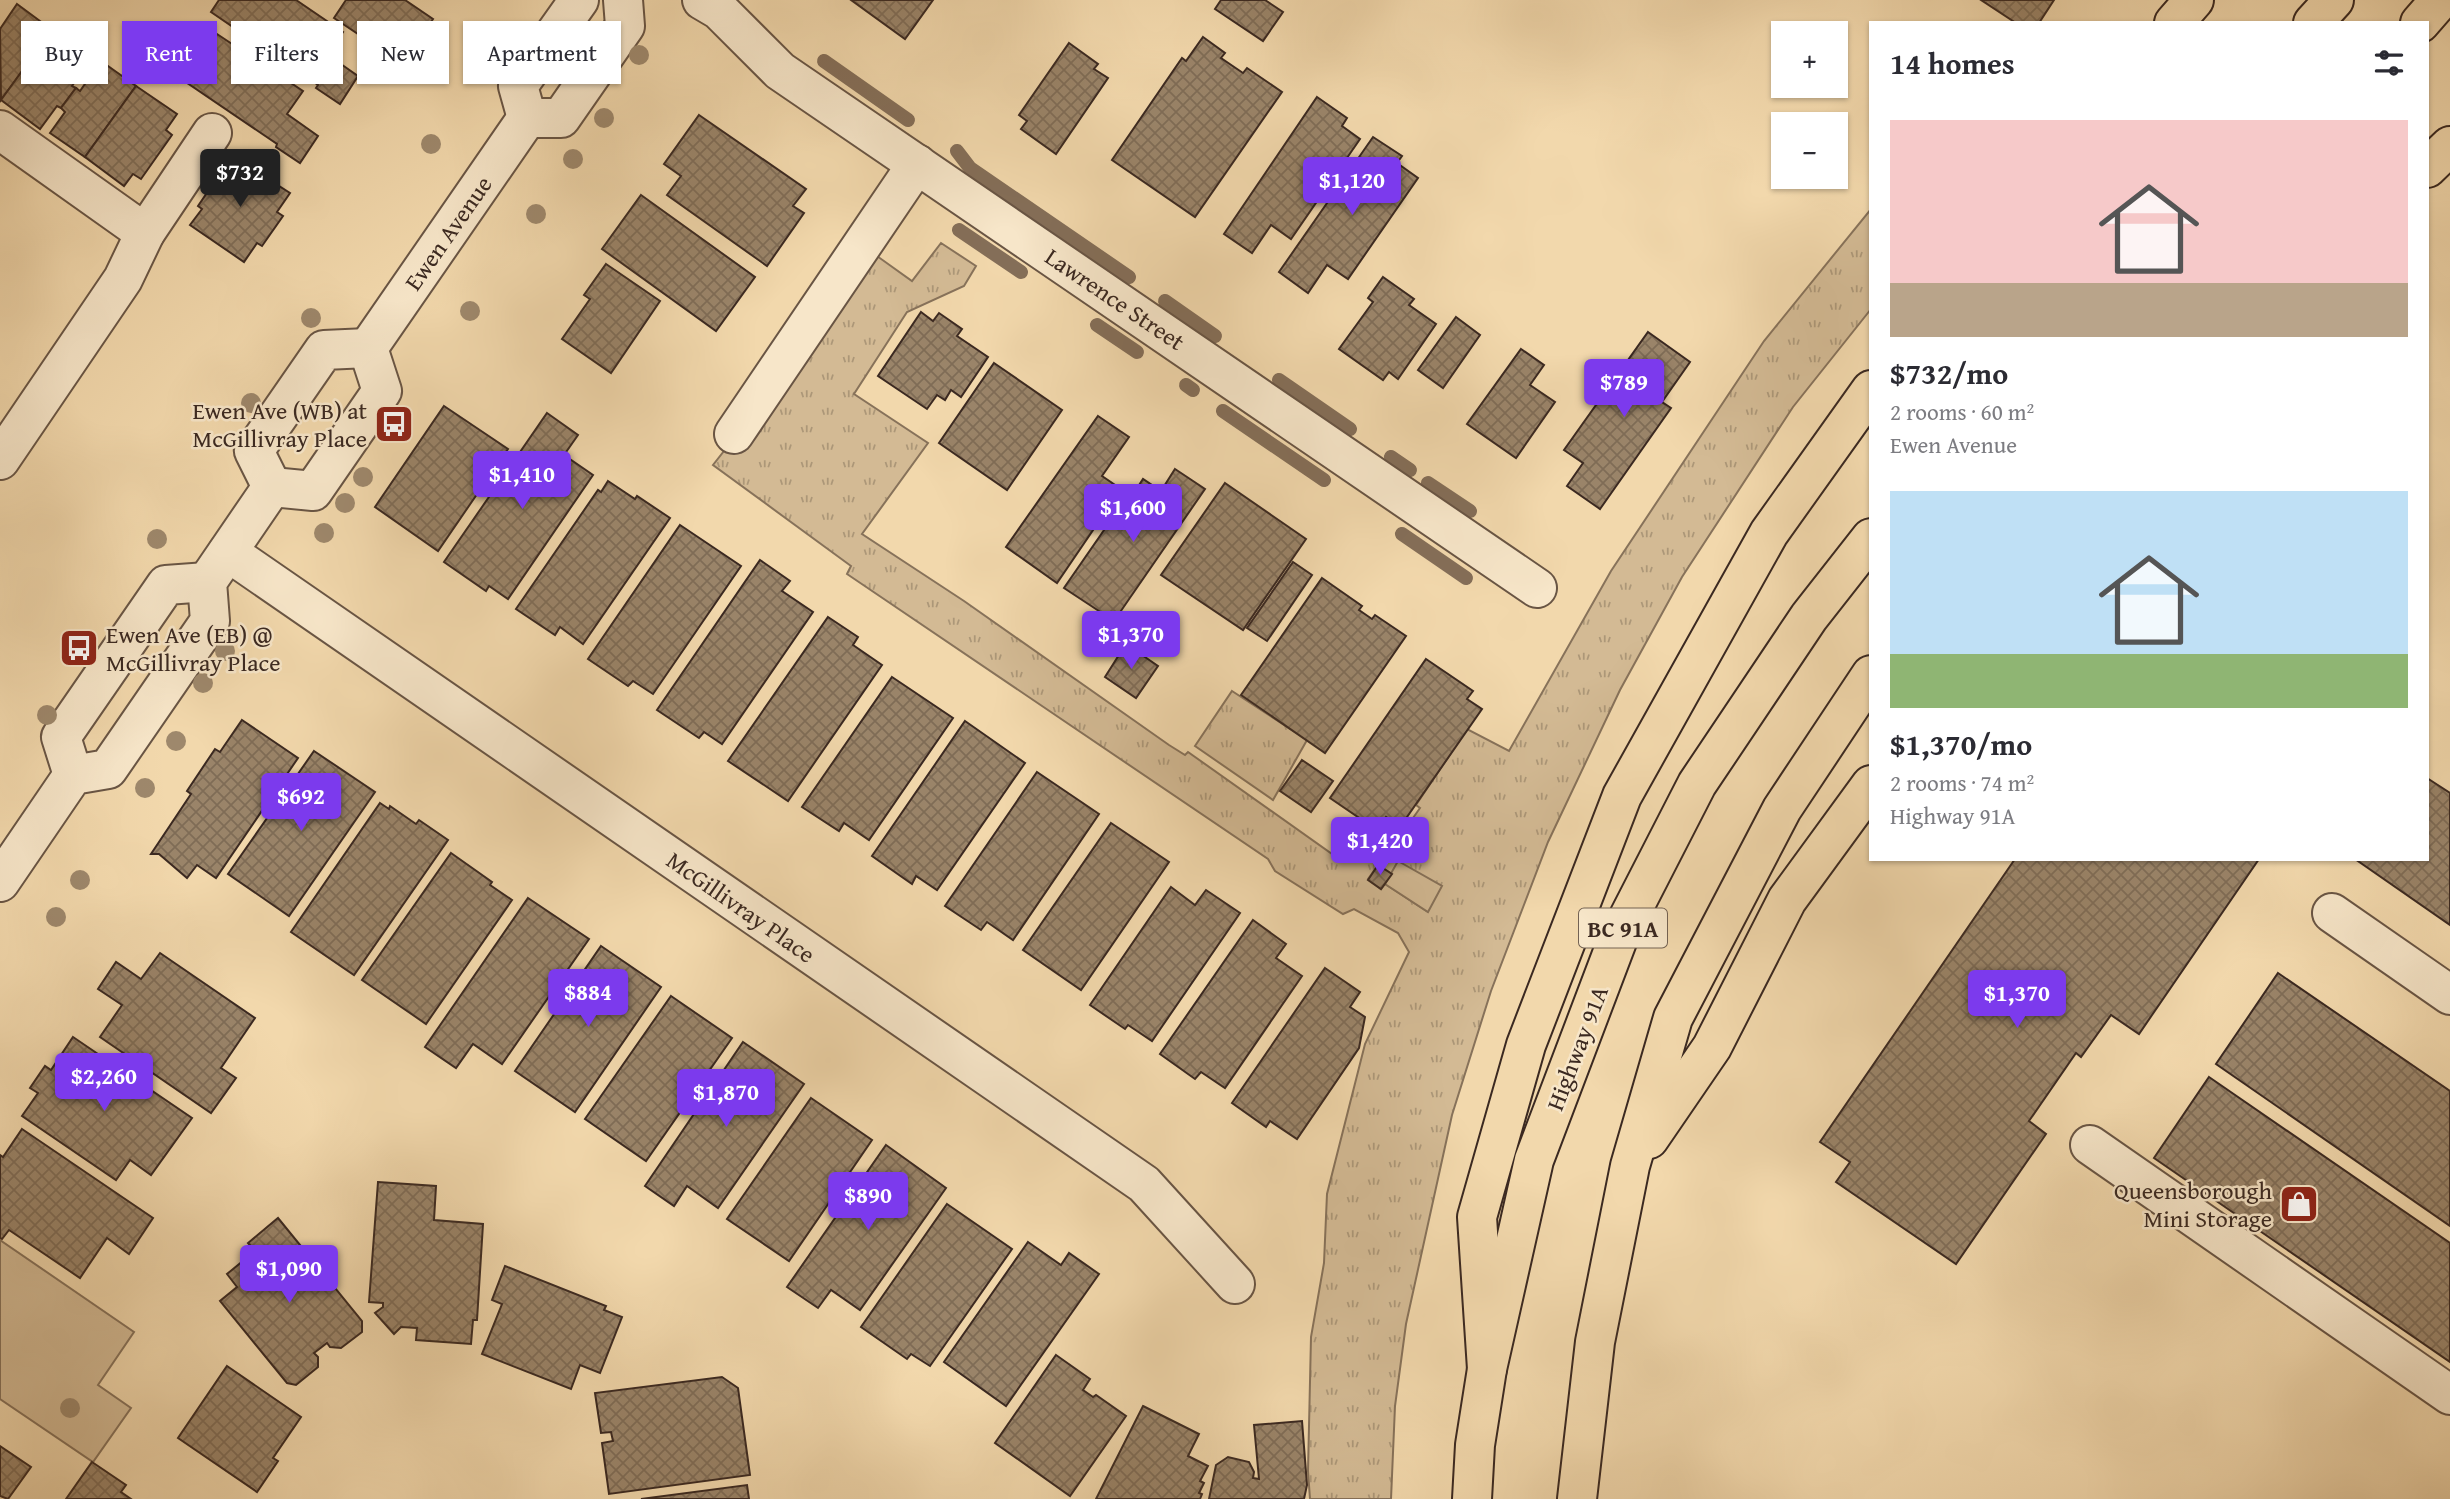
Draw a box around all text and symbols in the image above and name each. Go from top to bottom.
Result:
chip: Buy [21,21,108,84]
chip: Rent [122,21,217,84]
chip: Filters [231,21,343,84]
chip: New [357,21,449,84]
chip: Apartment [463,21,621,84]
map controls [1771,21,1848,189]
button: + [1771,21,1848,98]
text: 14 homes [1890,41,2015,85]
icon: filters [2370,44,2408,82]
button: − [1771,112,1848,189]
pin: $732 [199,150,281,209]
text: $732 [216,155,264,188]
pin: $1,120 [1295,158,1409,217]
text: $1,120 [1319,163,1385,196]
icon: home [2086,166,2212,292]
street label: Ewen Avenue [396,169,500,297]
street label: Lawrence Street [1038,239,1192,359]
text: $732/mo [1890,351,2008,395]
pin: $789 [1583,360,1665,419]
text: $789 [1600,365,1648,398]
place label: Ewen Ave (WB) at McGillivray Place [192,393,368,456]
text: 2 rooms · 60 m² [1890,395,2034,428]
bus stop icon: Ewen Ave (WB) at McGillivray Place [373,403,415,445]
text: Ewen Avenue [1890,428,2017,461]
pin: $1,410 [465,452,579,511]
text: $1,410 [489,457,555,490]
pin: $1,600 [1076,484,1190,544]
text: $1,600 [1100,490,1166,523]
icon: home [2086,537,2212,663]
pin: $1,370 [1074,612,1188,671]
place label: Ewen Ave (EB) @ McGillivray Place [106,617,281,680]
text: $1,370 [1098,617,1164,650]
bus stop icon: Ewen Ave (EB) @ McGillivray Place [58,627,100,669]
text: $1,370/mo [1890,722,2032,766]
text: 2 rooms · 74 m² [1890,766,2034,799]
pin: $692 [260,774,342,833]
text: $692 [277,779,325,812]
text: Highway 91A [1890,799,2016,832]
pin: $1,420 [1323,818,1437,877]
text: $1,420 [1347,823,1413,856]
street label: McGillivray Place [659,843,823,971]
road number: BC 91A [1579,909,1667,948]
pin: $884 [547,970,629,1029]
pin: $1,370 [1960,970,2074,1030]
text: $884 [564,975,612,1008]
text: $1,370 [1984,976,2050,1009]
street label: Highway 91A [1537,980,1617,1115]
pin: $2,260 [47,1054,161,1113]
text: $2,260 [71,1059,137,1092]
pin: $1,870 [669,1070,783,1129]
text: $1,870 [693,1075,759,1108]
pin: $890 [827,1172,909,1232]
place label: Queensborough Mini Storage [2114,1173,2273,1236]
text: $890 [844,1178,892,1211]
shop icon: Queensborough Mini Storage [2278,1183,2320,1225]
pin: $1,090 [232,1246,346,1305]
text: $1,090 [256,1251,322,1284]

